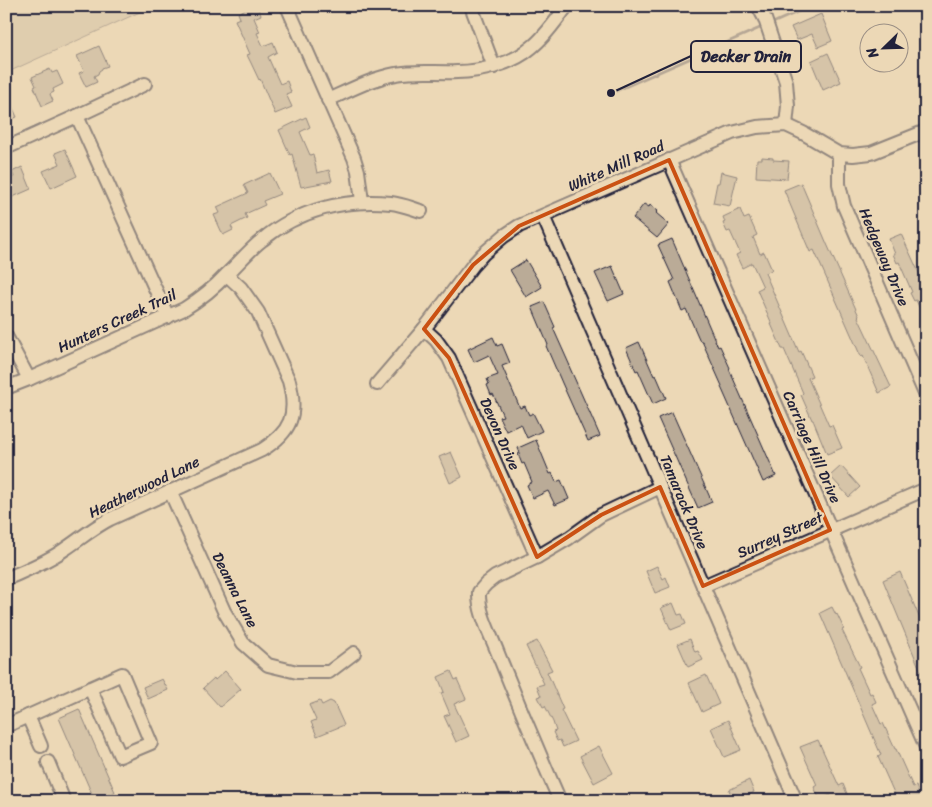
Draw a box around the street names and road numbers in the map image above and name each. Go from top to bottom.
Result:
street label: White Mill Road [564,133,669,199]
street label: Hedgeway Drive [852,204,917,311]
street label: Hunters Creek Trail [53,282,182,360]
street label: Carriage Hill Drive [775,386,849,508]
street label: Devon Drive [472,393,528,475]
street label: Heatherwood Lane [84,449,205,525]
street label: Tamarack Drive [652,451,716,554]
street label: Surrey Street [733,504,828,566]
street label: Deanna Lane [205,548,265,633]

